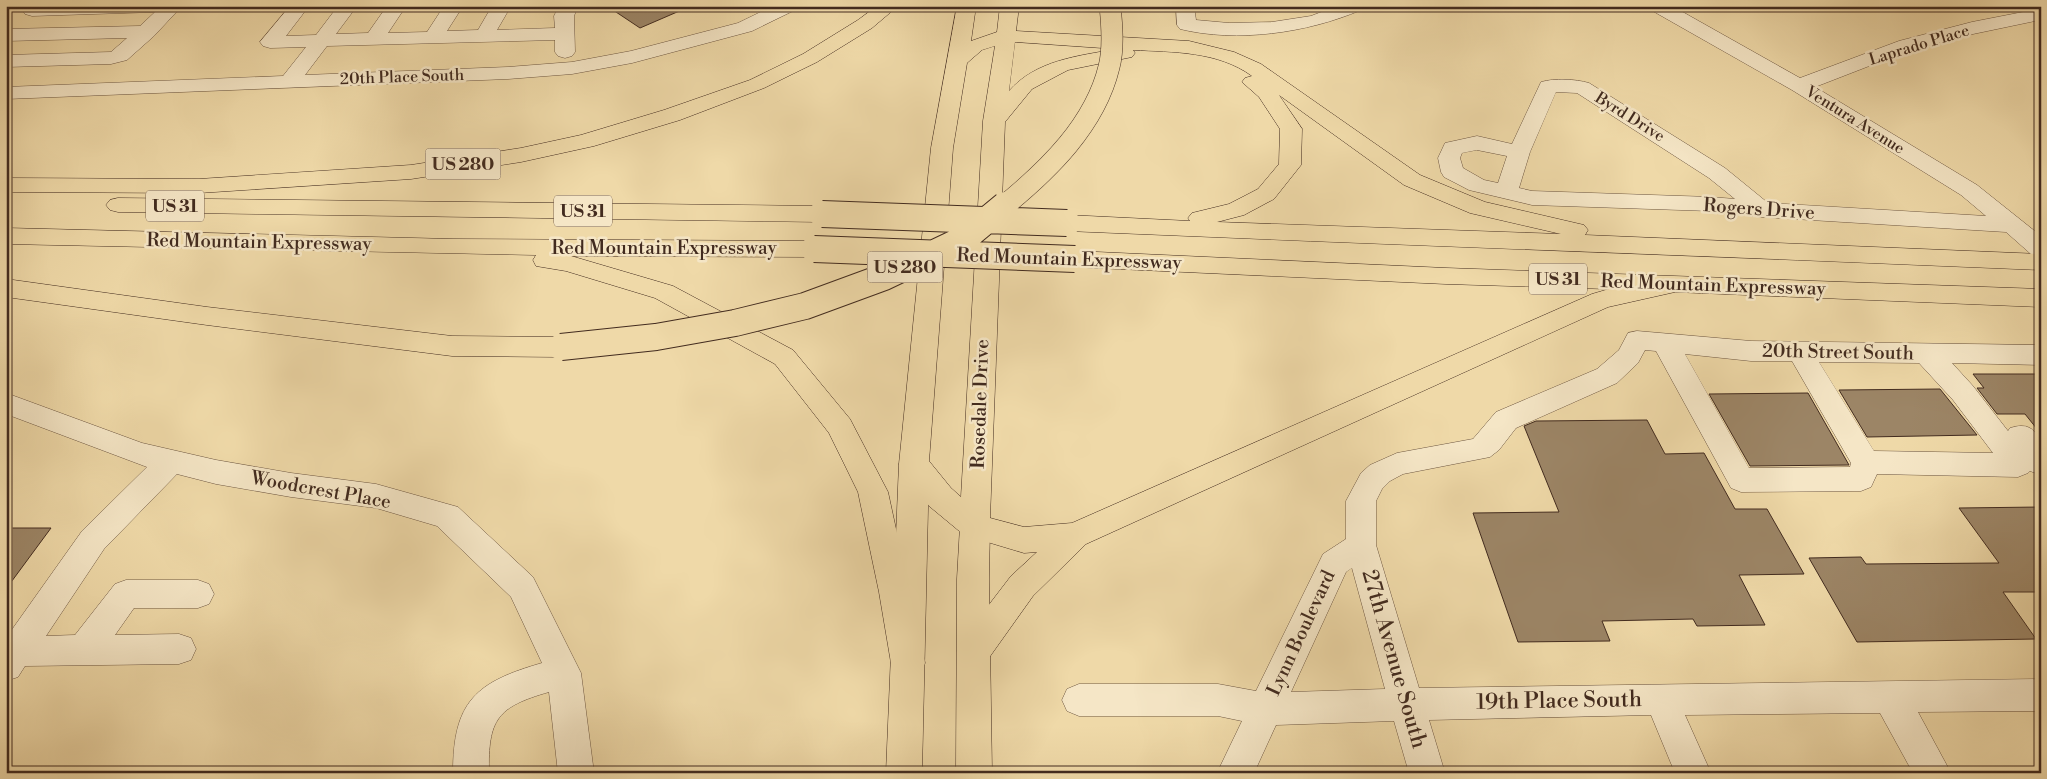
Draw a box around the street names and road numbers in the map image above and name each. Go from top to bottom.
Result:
street label: Laprado Place [1866,20,1972,70]
street label: 20th Place South [340,65,465,89]
street label: Ventura Avenue [1801,81,1908,159]
street label: Byrd Drive [1591,87,1669,146]
road number: US 280 [426,148,500,180]
road number: US 31 [146,190,204,222]
street label: Rogers Drive [1702,193,1816,225]
road number: US 31 [554,196,612,227]
street label: Red Mountain Expressway [146,228,373,256]
street label: Red Mountain Expressway [551,236,777,260]
street label: Red Mountain Expressway [956,243,1183,275]
road number: US 280 [868,252,942,282]
road number: US 31 [1529,264,1587,294]
street label: Red Mountain Expressway [1600,269,1827,301]
street label: Rosedale Drive [966,339,994,469]
street label: 20th Street South [1762,339,1914,365]
street label: Woodcrest Place [248,466,393,514]
street label: Lynn Boulevard [1261,566,1341,700]
street label: 27th Avenue South [1356,566,1432,752]
street label: 19th Place South [1476,686,1642,716]

